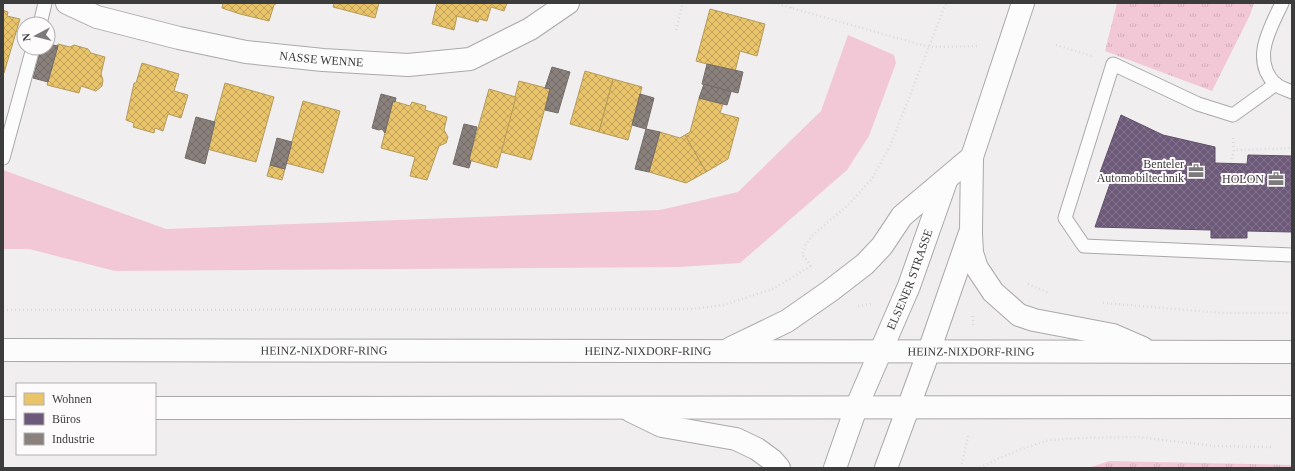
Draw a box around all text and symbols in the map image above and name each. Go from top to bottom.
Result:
north arrow [16,16,56,56]
text: N [20,32,33,42]
street label: NASSE WENNE [279,49,364,69]
place label: Benteler Automobiltechnik [1097,157,1184,185]
office icon: Benteler Automobiltechnik [1187,162,1205,180]
office icon: HOLON [1267,170,1285,188]
place label: HOLON [1222,172,1264,186]
street label: ELSENER STRASSE [884,227,936,332]
street label: HEINZ-NIXDORF-RING [261,343,388,358]
street label: HEINZ-NIXDORF-RING [585,344,712,358]
street label: HEINZ-NIXDORF-RING [908,344,1035,359]
legend [16,383,156,455]
text: Wohnen [52,392,92,406]
text: Büros [52,412,81,426]
text: Industrie [52,432,95,446]

